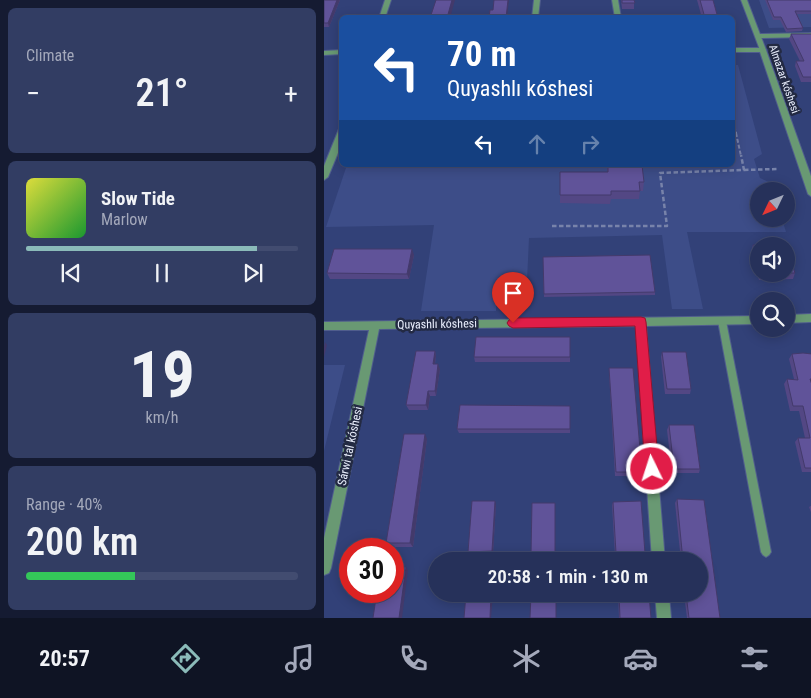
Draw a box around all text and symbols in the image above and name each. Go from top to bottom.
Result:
text: 70 m [447,34,516,75]
icon: left [364,35,429,100]
street label: Almazar kóshesi [766,43,802,115]
text: Climate [26,46,74,65]
text: 21° [136,71,188,115]
text: Quyashlı kóshesi [447,76,593,101]
text: − [26,77,40,110]
text: + [284,77,298,110]
icon: left [470,130,498,158]
icon: ahead [523,130,551,158]
icon: right [576,130,604,158]
north arrow [750,182,795,228]
map controls [750,182,795,337]
text: Slow Tide [101,187,175,210]
text: Marlow [101,210,148,229]
button: sound [750,237,795,282]
icon: previous [57,259,85,287]
icon: pause [148,259,176,287]
icon: next [239,259,267,287]
pin [492,272,534,323]
icon: arrive [499,279,527,307]
button: search [750,292,795,337]
street label: Quyashlı kóshesi [397,316,477,332]
text: 19 [129,337,195,413]
street label: Sárwi tal kóshesi [335,405,365,487]
text: km/h [146,408,178,427]
position arrow [625,442,677,494]
text: Range · 40% [26,495,102,514]
text: 200 km [26,520,138,564]
speed limit sign: 30 [339,538,404,603]
text: 20:58 · 1 min · 130 m [488,565,648,588]
icon: directions [168,641,203,676]
icon: music [282,641,317,676]
icon: phone [396,641,431,676]
icon: climate [509,641,544,676]
icon: car [623,641,658,676]
icon: filters [737,641,772,676]
text: 20:57 [39,646,90,671]

